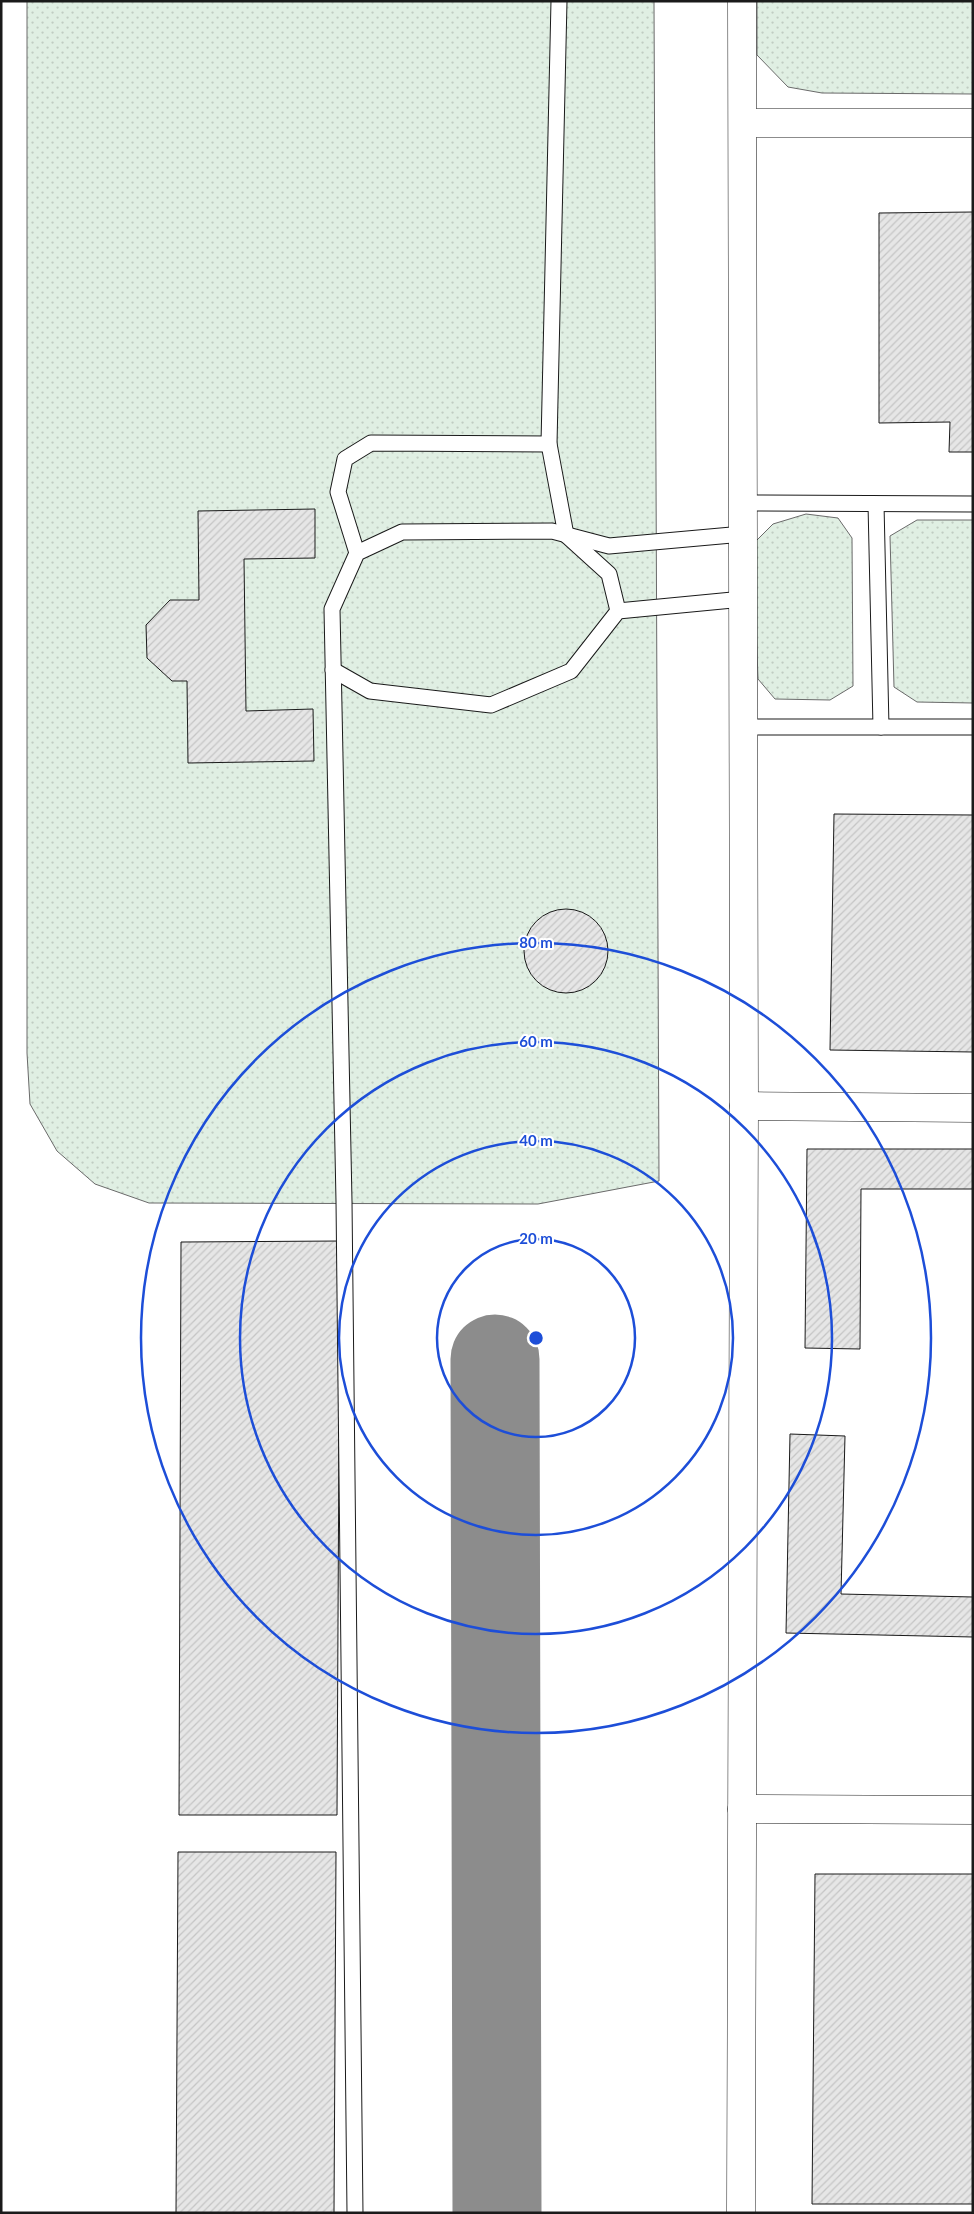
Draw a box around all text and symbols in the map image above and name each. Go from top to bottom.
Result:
text: 80 m [519,933,553,951]
text: 60 m [519,1032,553,1050]
text: 40 m [519,1131,553,1149]
text: 20 m [519,1229,553,1247]
centre of rings [527,1329,545,1347]

